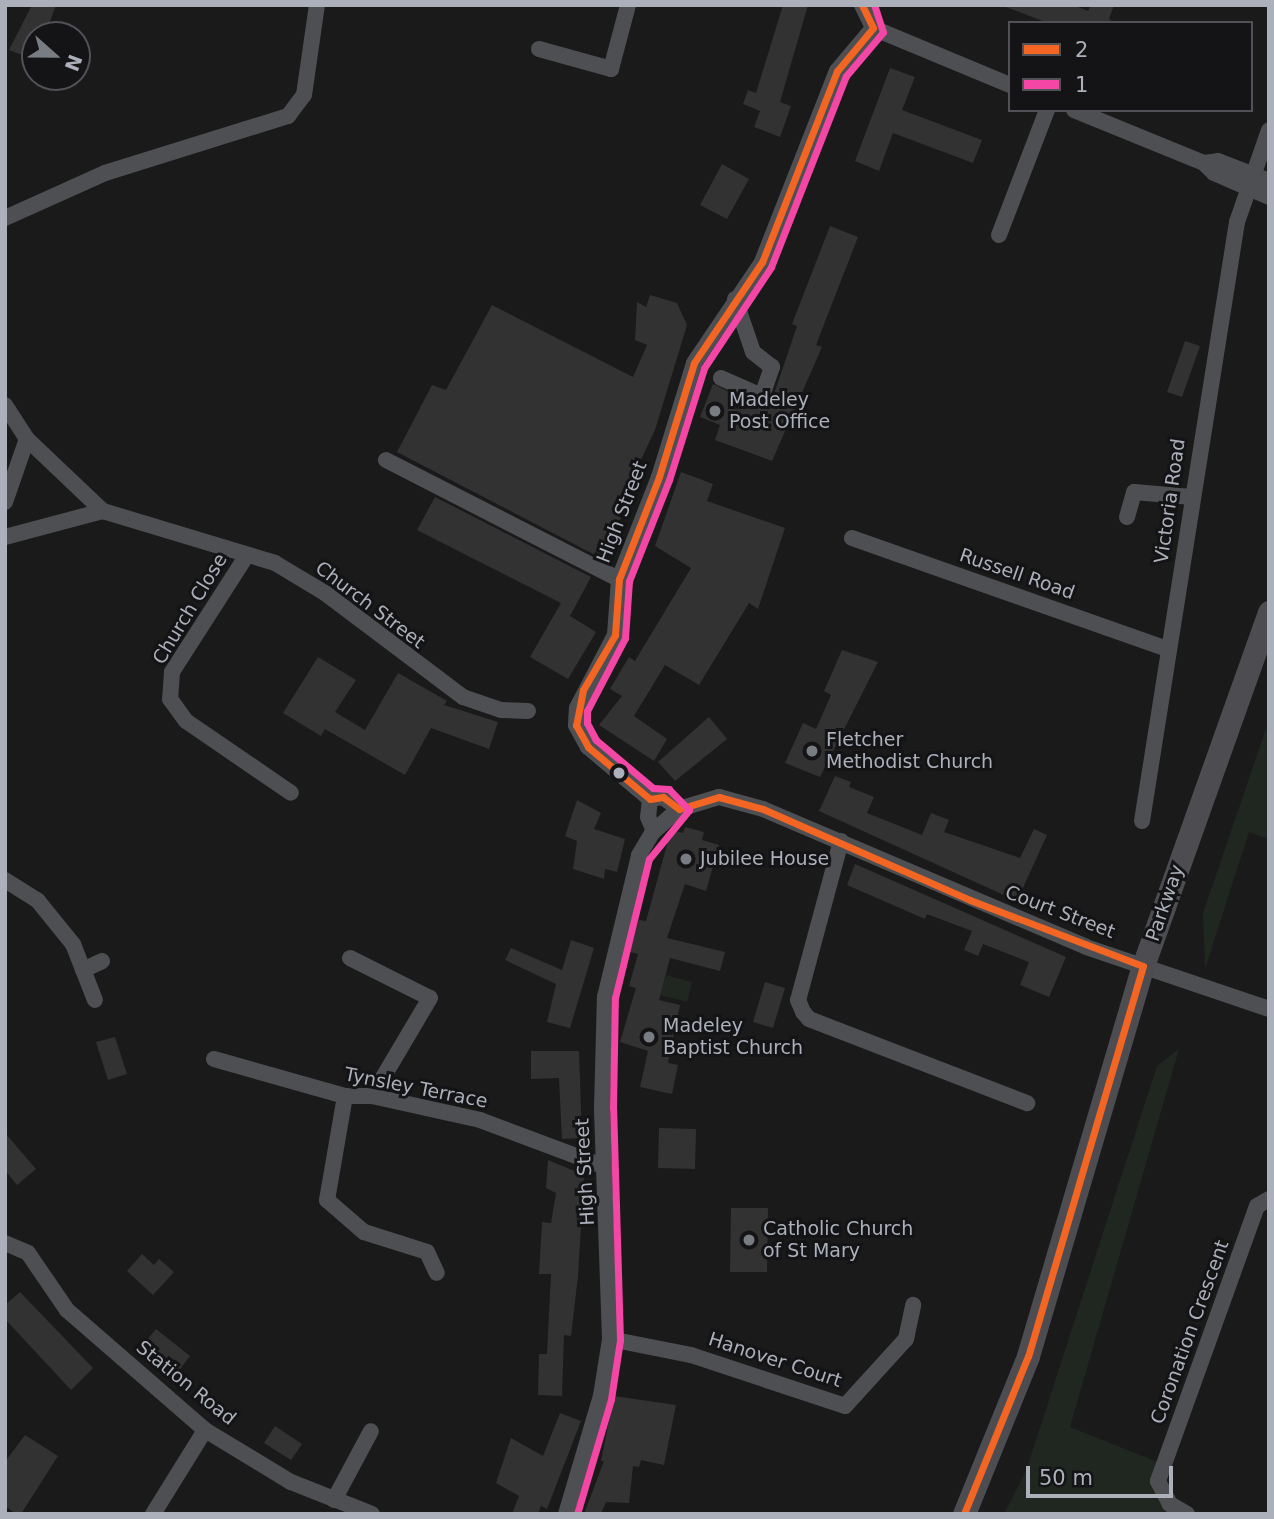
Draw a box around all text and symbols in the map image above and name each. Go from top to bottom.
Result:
north arrow [21,21,91,91]
legend [1008,21,1253,112]
text: 2 [1075,38,1088,62]
text: N [61,51,87,74]
text: 1 [1075,73,1088,97]
place label: Madeley Post Office [729,389,830,433]
marker: Madeley Post Office [707,403,723,419]
street label: Victoria Road [1150,437,1190,565]
street label: High Street [592,458,652,566]
street label: Russell Road [956,544,1078,604]
street label: Church Close [148,550,232,668]
street label: Church Street [311,556,429,654]
place label: Fletcher Methodist Church [826,729,993,773]
marker: Fletcher Methodist Church [804,743,820,759]
unlabelled marker [612,766,626,780]
place label: Jubilee House [700,848,829,870]
marker: Jubilee House [678,851,694,867]
street label: Parkway [1141,862,1189,944]
street label: Court Street [1002,881,1118,943]
place label: Madeley Baptist Church [663,1015,803,1059]
marker: Madeley Baptist Church [641,1029,657,1045]
street label: Tynsley Terrace [343,1063,489,1113]
street label: High Street [571,1118,599,1226]
place label: Catholic Church of St Mary [763,1218,913,1262]
marker: Catholic Church of St Mary [741,1232,757,1248]
street label: Coronation Crescent [1146,1237,1234,1427]
street label: Hanover Court [706,1328,844,1392]
street label: Station Road [132,1336,240,1430]
scale bar [1029,1452,1176,1496]
text: 50 m [1039,1466,1093,1490]

